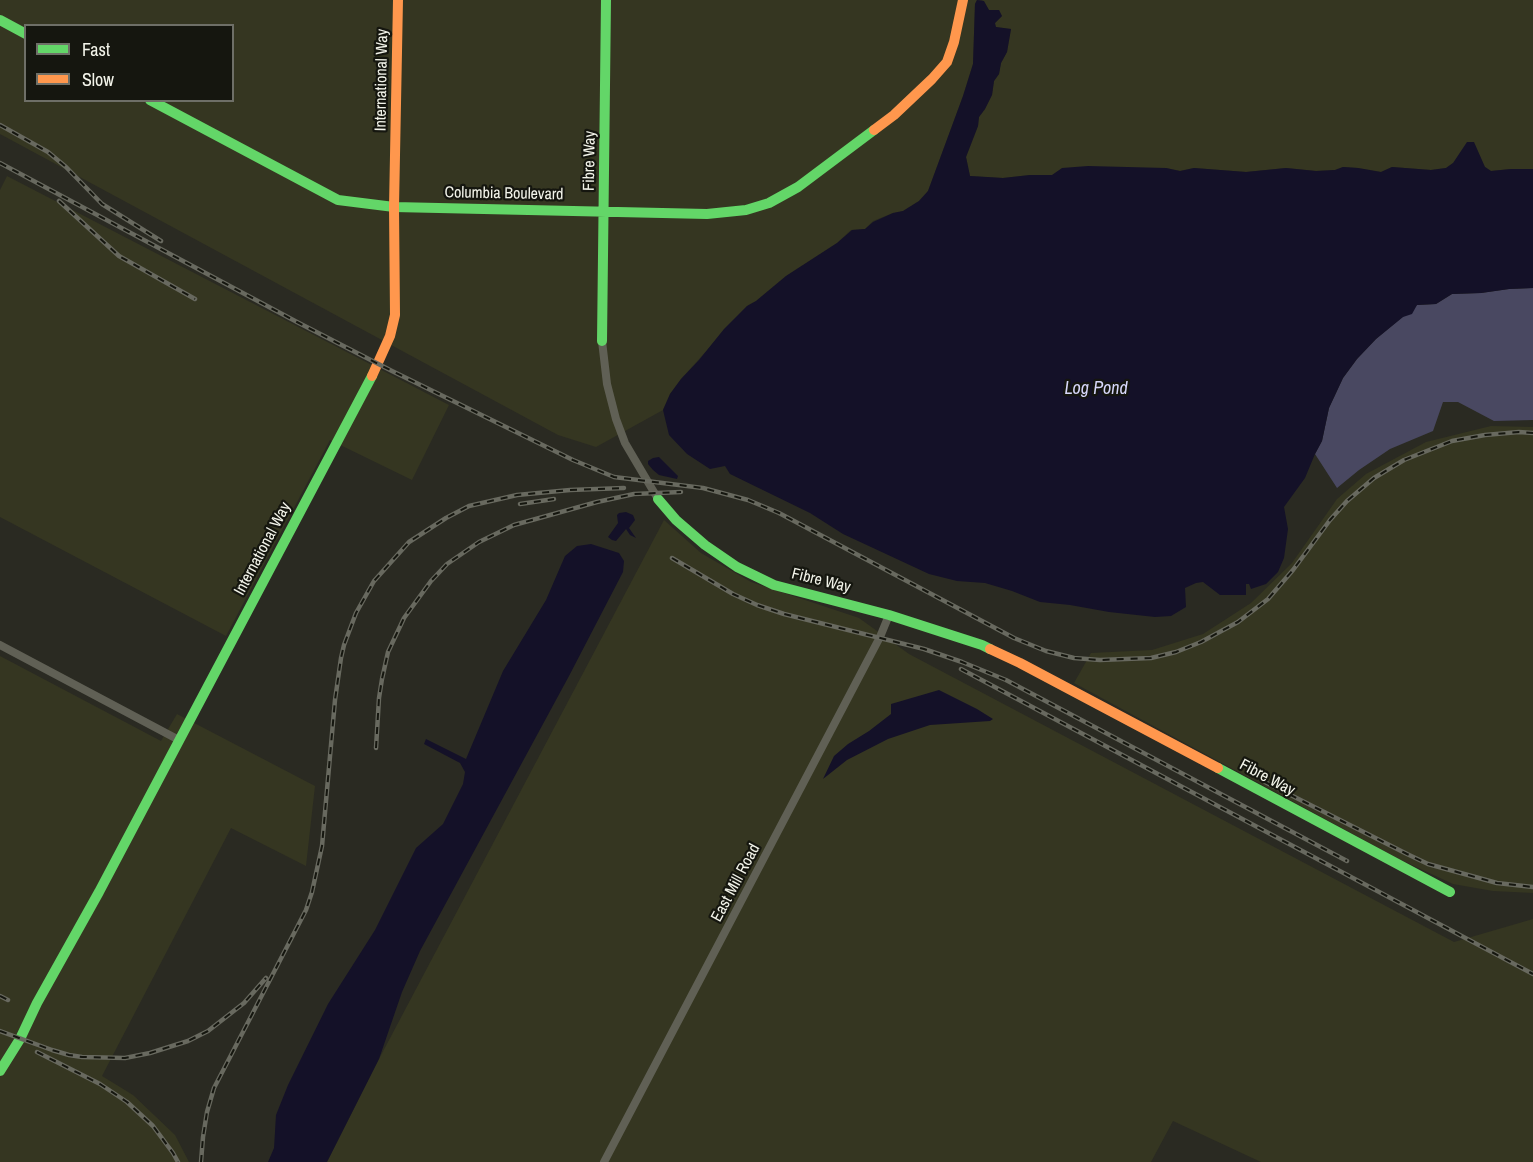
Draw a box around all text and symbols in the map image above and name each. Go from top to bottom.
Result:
legend [24,24,234,102]
street label: International Way [372,29,392,131]
text: Fast [82,37,110,62]
text: Slow [82,67,114,92]
street label: Fibre Way [580,131,600,191]
street label: Columbia Boulevard [444,183,564,205]
water label: Log Pond [1064,378,1128,400]
street label: International Way [230,499,296,599]
street label: Fibre Way [790,564,852,598]
street label: Fibre Way [1236,755,1298,801]
street label: East Mill Road [707,841,765,925]

